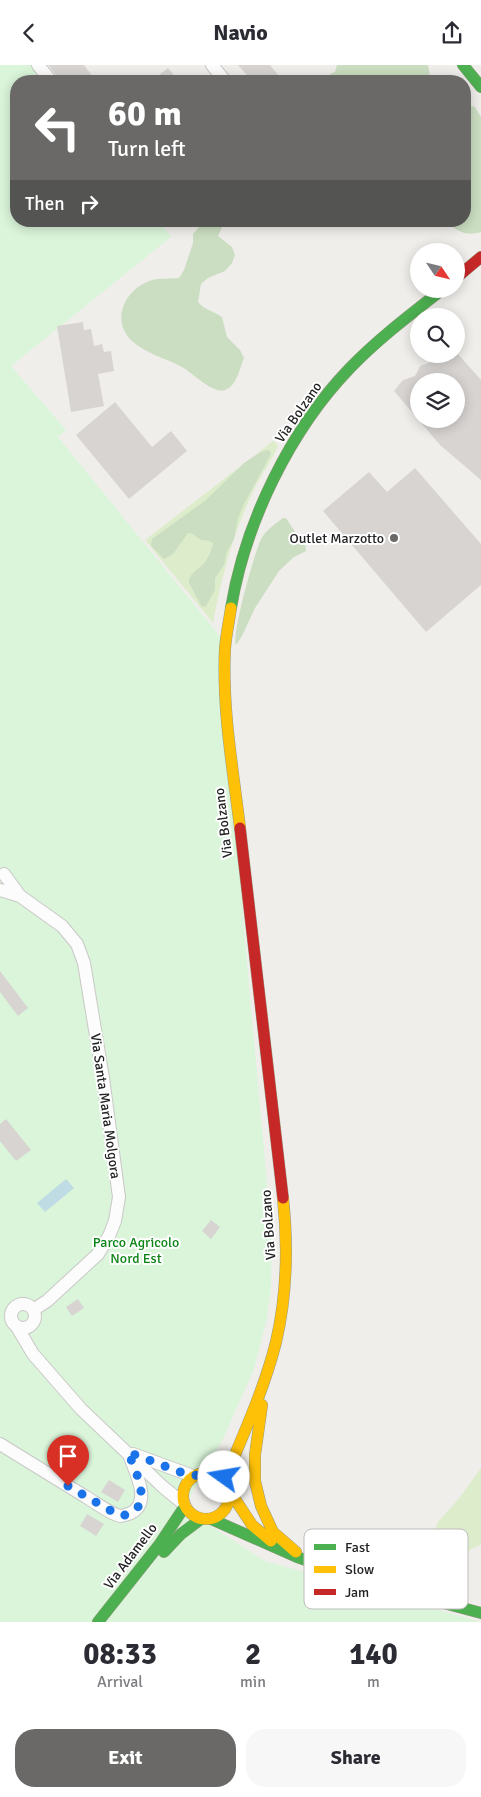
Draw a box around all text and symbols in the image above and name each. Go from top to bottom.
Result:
icon: back [15,19,43,47]
text: Navio [213,19,268,46]
icon: share [438,19,466,47]
text: 60 m [108,92,182,135]
icon: left [25,95,90,160]
text: Turn left [108,135,186,162]
icon: right [75,190,103,218]
text: Then [25,192,65,216]
north arrow [410,243,465,297]
map controls [410,243,465,428]
button: search [410,308,465,363]
button: layers [410,373,465,428]
street label: Via Bolzano [271,379,326,446]
place label: Outlet Marzotto [289,530,384,547]
marker: Outlet Marzotto [388,532,400,544]
street label: Via Bolzano [211,787,236,859]
street label: Via Santa Maria Molgora [87,1032,124,1180]
street label: Via Bolzano [258,1189,279,1261]
park label: Parco Agricolo Nord Est [93,1234,179,1267]
pin [47,1435,89,1486]
icon: arrive [54,1442,82,1470]
position arrow [197,1450,249,1502]
street label: Via Adamello [100,1520,161,1593]
legend [304,1529,468,1609]
text: Fast [345,1539,370,1556]
text: Slow [345,1561,374,1578]
text: Jam [345,1584,369,1601]
text: 08:33 [83,1636,157,1673]
text: 2 [245,1636,261,1673]
text: 140 [349,1636,398,1673]
text: Arrival [97,1672,143,1692]
text: min [240,1672,266,1692]
text: m [367,1672,380,1692]
button: Exit [15,1729,236,1787]
button: Share [246,1729,466,1787]

